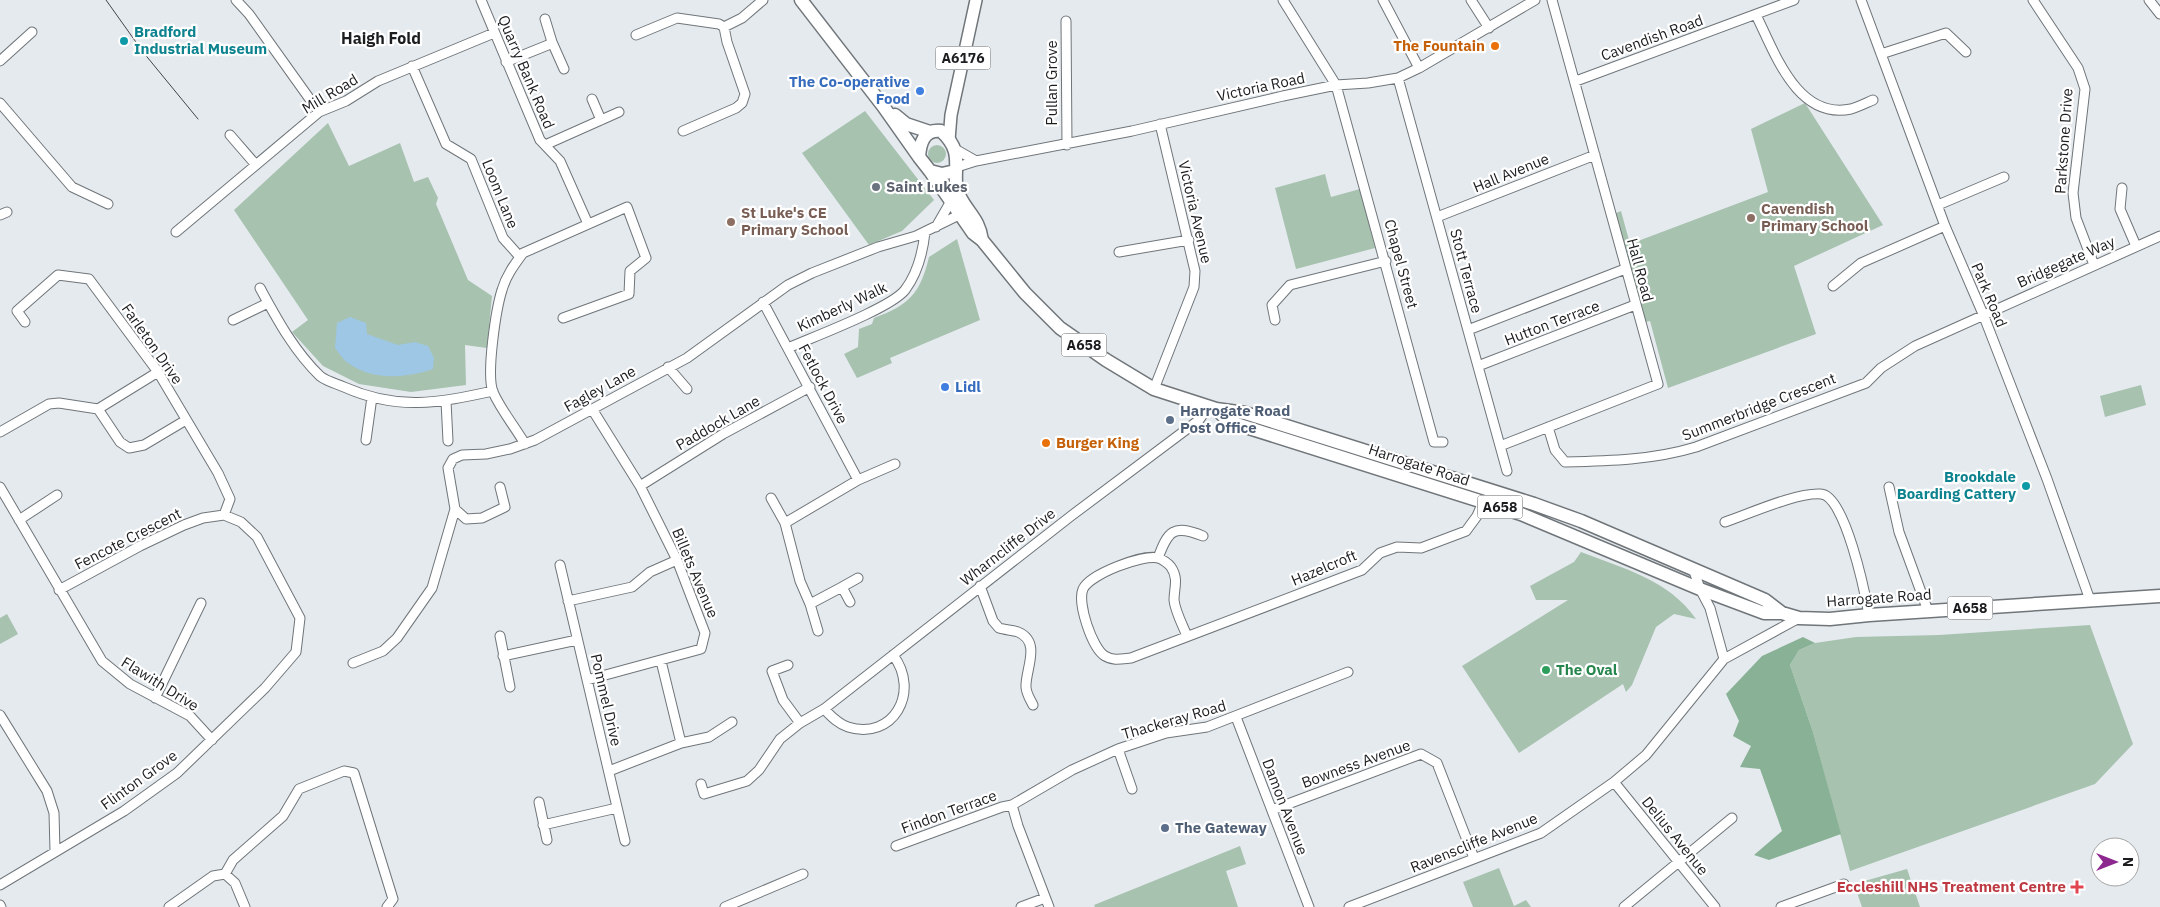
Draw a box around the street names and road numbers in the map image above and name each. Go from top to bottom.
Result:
street label: Cavendish Road [1598,10,1706,65]
street label: Quarry Bank Road [494,12,559,131]
street label: Pullan Grove [1042,40,1061,126]
road number: A6176 [936,46,990,70]
street label: Victoria Road [1215,68,1307,105]
street label: Mill Road [298,69,361,118]
street label: Parkstone Drive [2050,87,2077,195]
street label: Hall Avenue [1470,149,1552,196]
street label: Loom Lane [478,156,523,231]
street label: Victoria Avenue [1174,159,1217,265]
street label: Chapel Street [1380,217,1423,311]
street label: Stott Terrace [1446,227,1487,315]
street label: Bridgegate Way [2014,231,2118,292]
street label: Hall Road [1623,236,1658,304]
street label: Park Road [1967,260,2012,330]
street label: Kimberly Walk [794,277,890,336]
street label: Hutton Terrace [1502,296,1602,349]
street label: Farleton Drive [118,300,187,388]
road number: A658 [1062,334,1106,356]
street label: Fetlock Drive [794,341,852,427]
street label: Fagley Lane [560,361,639,416]
street label: Summerbridge Crescent [1679,368,1838,445]
street label: Paddock Lane [672,391,763,454]
street label: Harrogate Road [1366,439,1472,490]
road number: A658 [1478,496,1522,518]
street label: Fencote Crescent [71,503,184,574]
street label: Wharncliffe Drive [956,504,1059,590]
street label: Billets Avenue [668,525,723,621]
street label: Hazelcroft [1288,545,1359,590]
street label: Harrogate Road [1826,584,1932,611]
road number: A658 [1948,596,1992,620]
street label: Flawith Drive [118,652,203,715]
street label: Pommel Drive [587,652,626,748]
street label: Thackeray Road [1120,696,1228,743]
street label: Bowness Avenue [1299,735,1413,792]
street label: Flinton Grove [97,745,181,814]
street label: Damon Avenue [1258,756,1313,858]
street label: Findon Terrace [898,785,999,838]
street label: Delius Avenue [1638,793,1713,879]
street label: Ravenscliffe Avenue [1407,808,1540,877]

